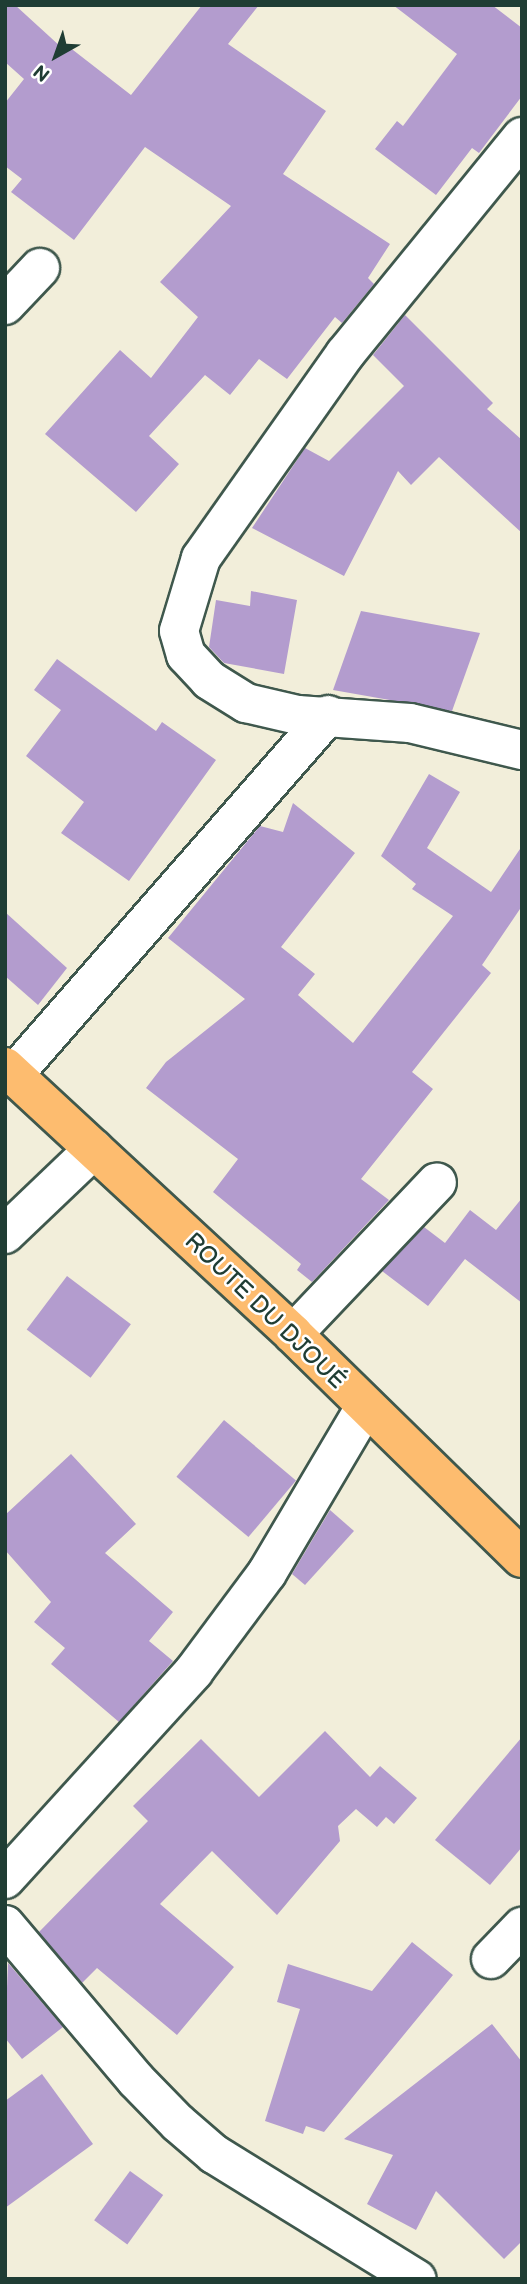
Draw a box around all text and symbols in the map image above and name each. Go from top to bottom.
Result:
north arrow [21,21,91,91]
text: N [29,59,55,86]
street label: ROUTE DU DJOUÉ [179,1227,351,1395]

